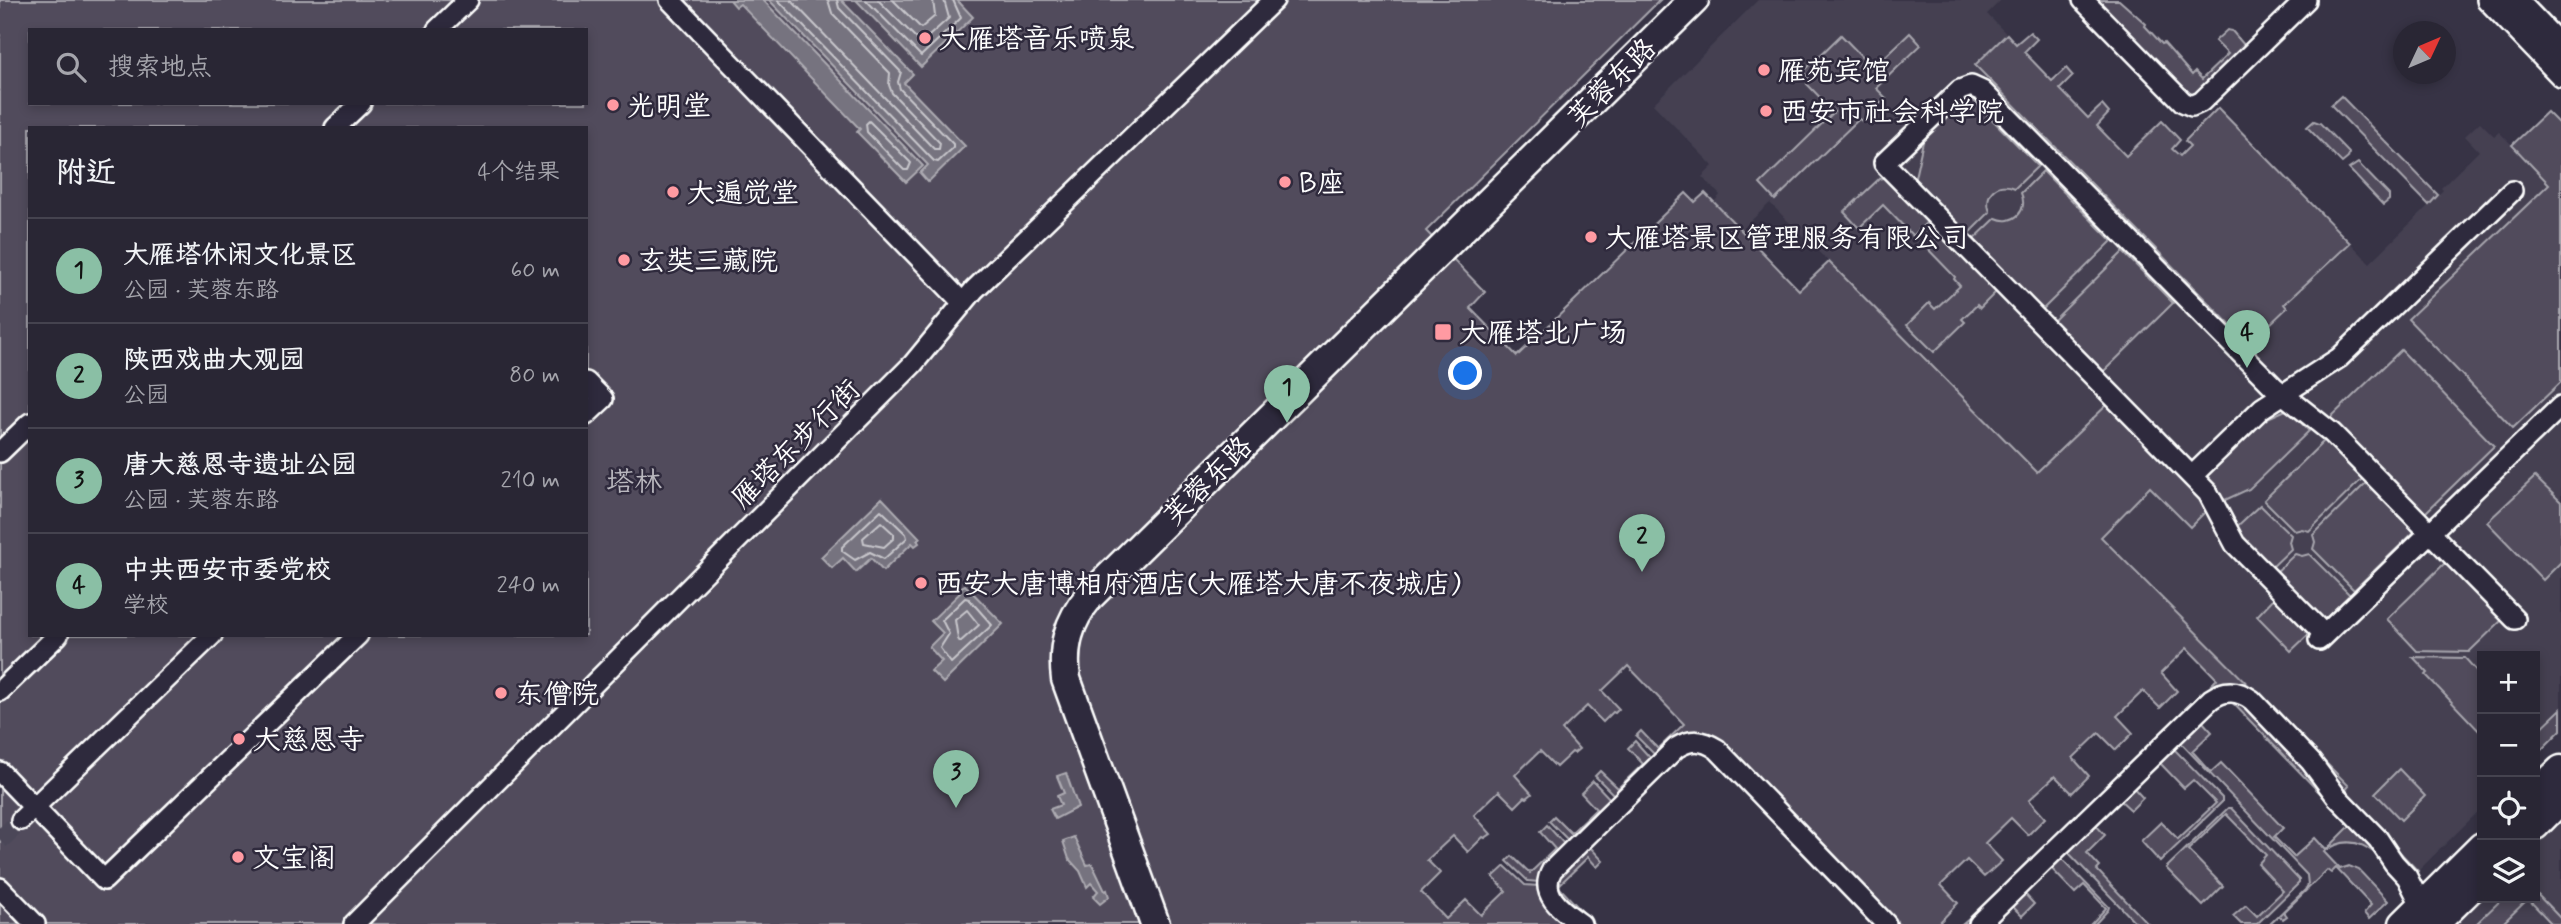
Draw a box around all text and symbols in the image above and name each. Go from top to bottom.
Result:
north arrow [2393,21,2456,84]
place label: 大雁塔音乐喷泉 [939,22,1135,59]
search box [28,28,588,105]
marker: 大雁塔音乐喷泉 [917,30,933,46]
street label: 芙蓉东路 [1560,31,1665,136]
icon: search [52,48,90,86]
text: 搜索地点 [108,51,212,85]
place label: 雁苑宾馆 [1778,54,1890,91]
marker: 雁苑宾馆 [1756,62,1772,78]
place label: 光明堂 [627,89,711,126]
place label: 西安市社会科学院 [1780,95,2004,132]
marker: 光明堂 [605,97,621,113]
marker: 西安市社会科学院 [1758,103,1774,119]
text: 附近 [56,154,116,193]
text: 4个结果 [478,158,560,188]
place label: B座 [1299,166,1345,203]
marker: B座 [1277,174,1293,190]
place label: 大遍觉堂 [687,176,799,213]
marker: 大遍觉堂 [665,184,681,200]
place label: 大雁塔景区管理服务有限公司 [1605,221,1969,258]
marker: 大雁塔景区管理服务有限公司 [1583,229,1599,245]
text: 大雁塔休闲文化景区 [123,239,357,273]
place label: 玄奘三藏院 [638,244,778,281]
marker: 玄奘三藏院 [616,252,632,268]
text: 1 [74,256,84,286]
text: 60 m [511,256,560,286]
text: 公园 · 芙蓉东路 [123,276,279,306]
pin: 4 [2224,310,2270,368]
place label: 大雁塔北广场 [1459,316,1627,353]
marker: 大雁塔北广场 [1433,322,1453,342]
text: 陕西戏曲大观园 [123,344,305,378]
your location [1448,356,1482,390]
text: 2 [73,361,85,391]
text: 80 m [509,361,560,391]
pin: 1 [1264,365,1310,423]
street label: 雁塔东步行街 [724,372,869,517]
text: 公园 [123,381,169,411]
street label: 芙蓉东路 [1156,429,1261,534]
text: 唐大慈恩寺遗址公园 [123,449,357,483]
park label: 塔林 [606,465,662,502]
text: 3 [74,466,84,496]
text: 210 m [500,466,560,496]
text: 公园 · 芙蓉东路 [123,486,279,516]
pin: 2 [1619,514,1665,572]
text: 中共西安市委党校 [123,554,331,588]
place label: 西安大唐博相府酒店(大雁塔大唐不夜城店) [935,567,1461,604]
text: 4 [72,571,86,601]
text: 240 m [496,571,560,601]
marker: 西安大唐博相府酒店(大雁塔大唐不夜城店) [913,575,929,591]
text: 学校 [123,591,169,621]
map controls [2477,651,2540,903]
button: + [2477,651,2540,714]
place label: 东僧院 [515,677,599,714]
marker: 东僧院 [493,685,509,701]
button: − [2477,714,2540,777]
place label: 大慈恩寺 [253,723,365,760]
marker: 大慈恩寺 [231,731,247,747]
pin: 3 [933,750,979,808]
button: locate [2477,777,2540,840]
button: layers [2477,840,2540,903]
place label: 文宝阁 [252,841,336,878]
marker: 文宝阁 [230,849,246,865]

